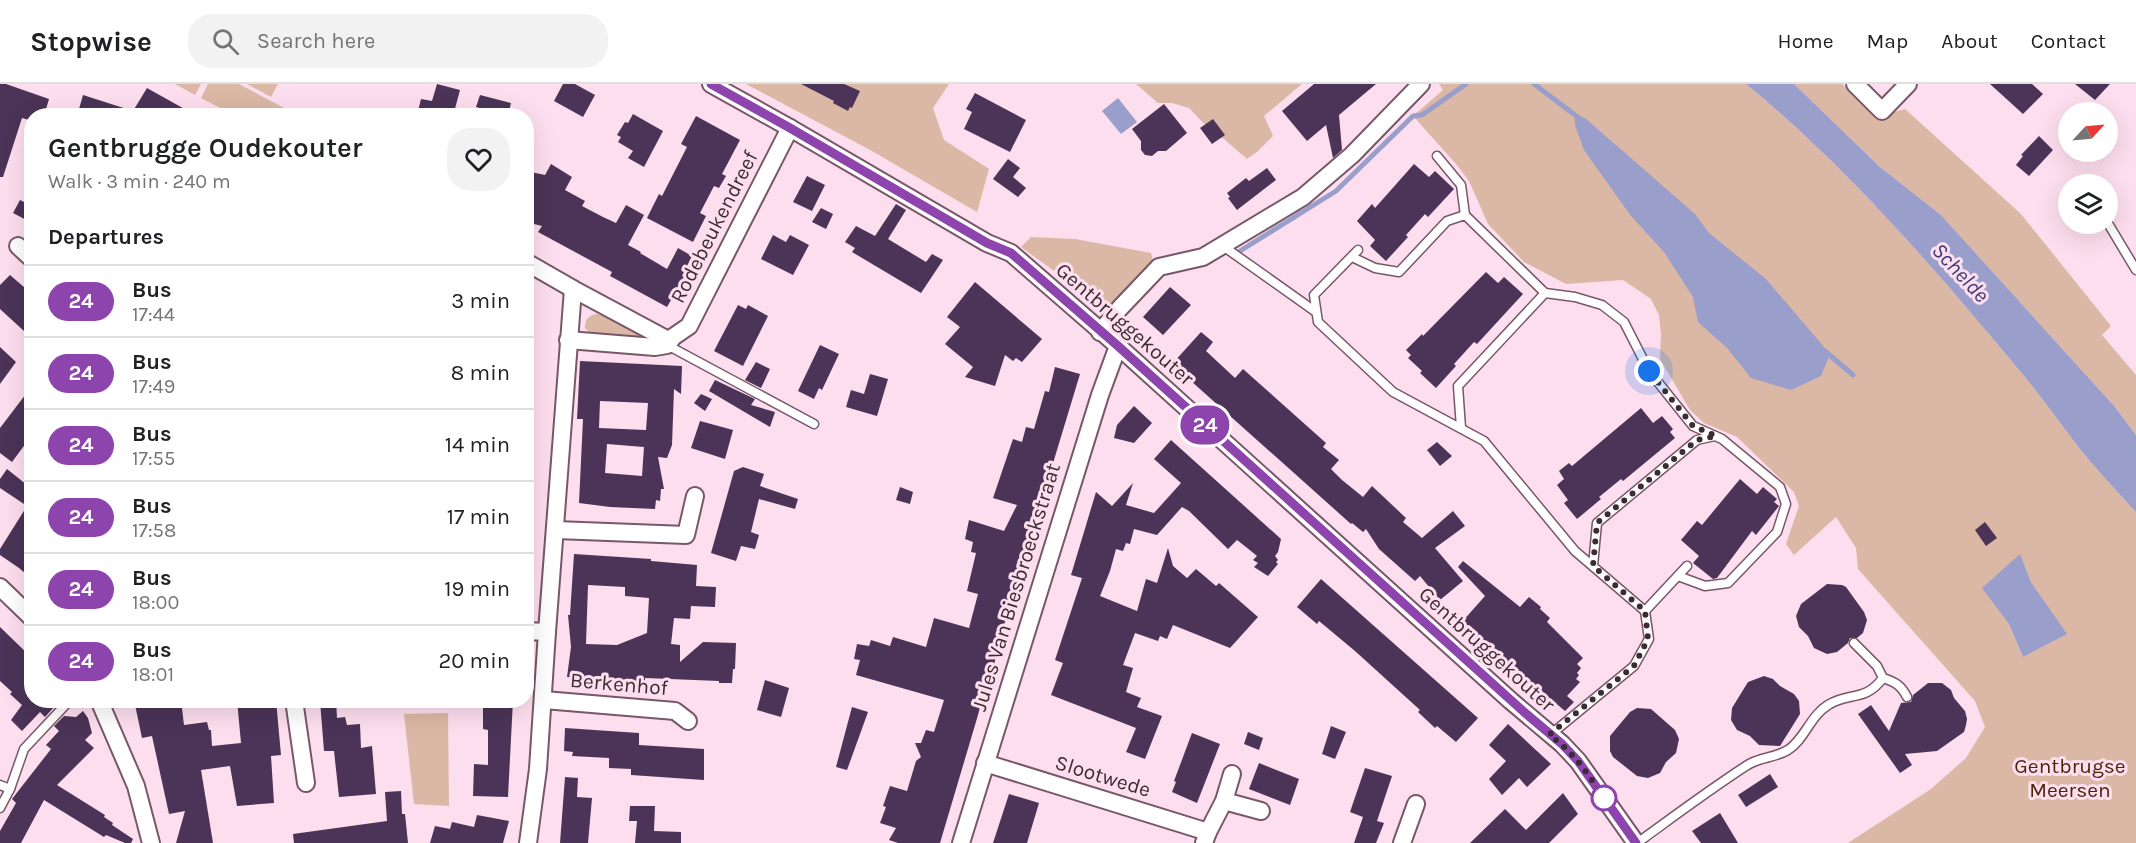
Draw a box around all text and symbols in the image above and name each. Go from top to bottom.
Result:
search box [188,14,608,68]
text: Stopwise [30,25,152,58]
icon: search [209,25,242,58]
text: Search here [257,28,375,54]
text: Home [1778,29,1834,53]
text: Map [1867,29,1908,53]
text: About [1941,29,1998,53]
text: Contact [2031,29,2106,53]
north arrow [2058,102,2118,162]
map controls [2058,102,2118,234]
button: heart [447,128,510,191]
text: Gentbrugge Oudekouter [48,131,363,164]
street label: Rodebeukendreef [665,146,763,307]
text: Walk · 3 min · 240 m [48,170,231,193]
button: layers [2058,174,2118,234]
text: Departures [48,224,164,250]
water label: Schelde [1926,238,1994,308]
street label: Gentbruggekouter [1051,258,1199,391]
text: Bus [132,277,172,303]
text: 3 min [451,288,510,314]
text: 24 [68,289,94,313]
text: 17:44 [132,303,175,326]
text: Bus [132,349,172,375]
your location [1634,356,1664,386]
text: 8 min [451,360,510,386]
text: 24 [68,361,94,385]
text: 17:49 [132,375,175,398]
line badge: 24 [1178,406,1232,444]
text: 24 [1192,413,1218,437]
text: Bus [132,421,172,447]
text: 14 min [445,432,510,458]
text: 24 [68,433,94,457]
text: 17:55 [132,447,175,470]
street label: Jules Van Biesbroeckstraat [967,460,1065,714]
text: Bus [132,493,172,519]
text: 17 min [447,504,510,530]
text: 24 [68,505,94,529]
text: 17:58 [132,519,176,542]
text: Bus [132,565,172,591]
text: 19 min [444,576,510,602]
text: 24 [68,577,94,601]
street label: Gentbruggekouter [1414,582,1560,717]
text: 18:00 [132,591,179,614]
text: Bus [132,637,172,663]
text: 20 min [439,648,510,674]
text: 24 [68,649,94,673]
text: 18:01 [132,663,174,686]
street label: Berkenhof [569,668,670,700]
street label: Slootwede [1052,750,1154,802]
park label: Gentbrugse Meersen [2014,754,2126,802]
unlabelled marker [1591,785,1617,811]

